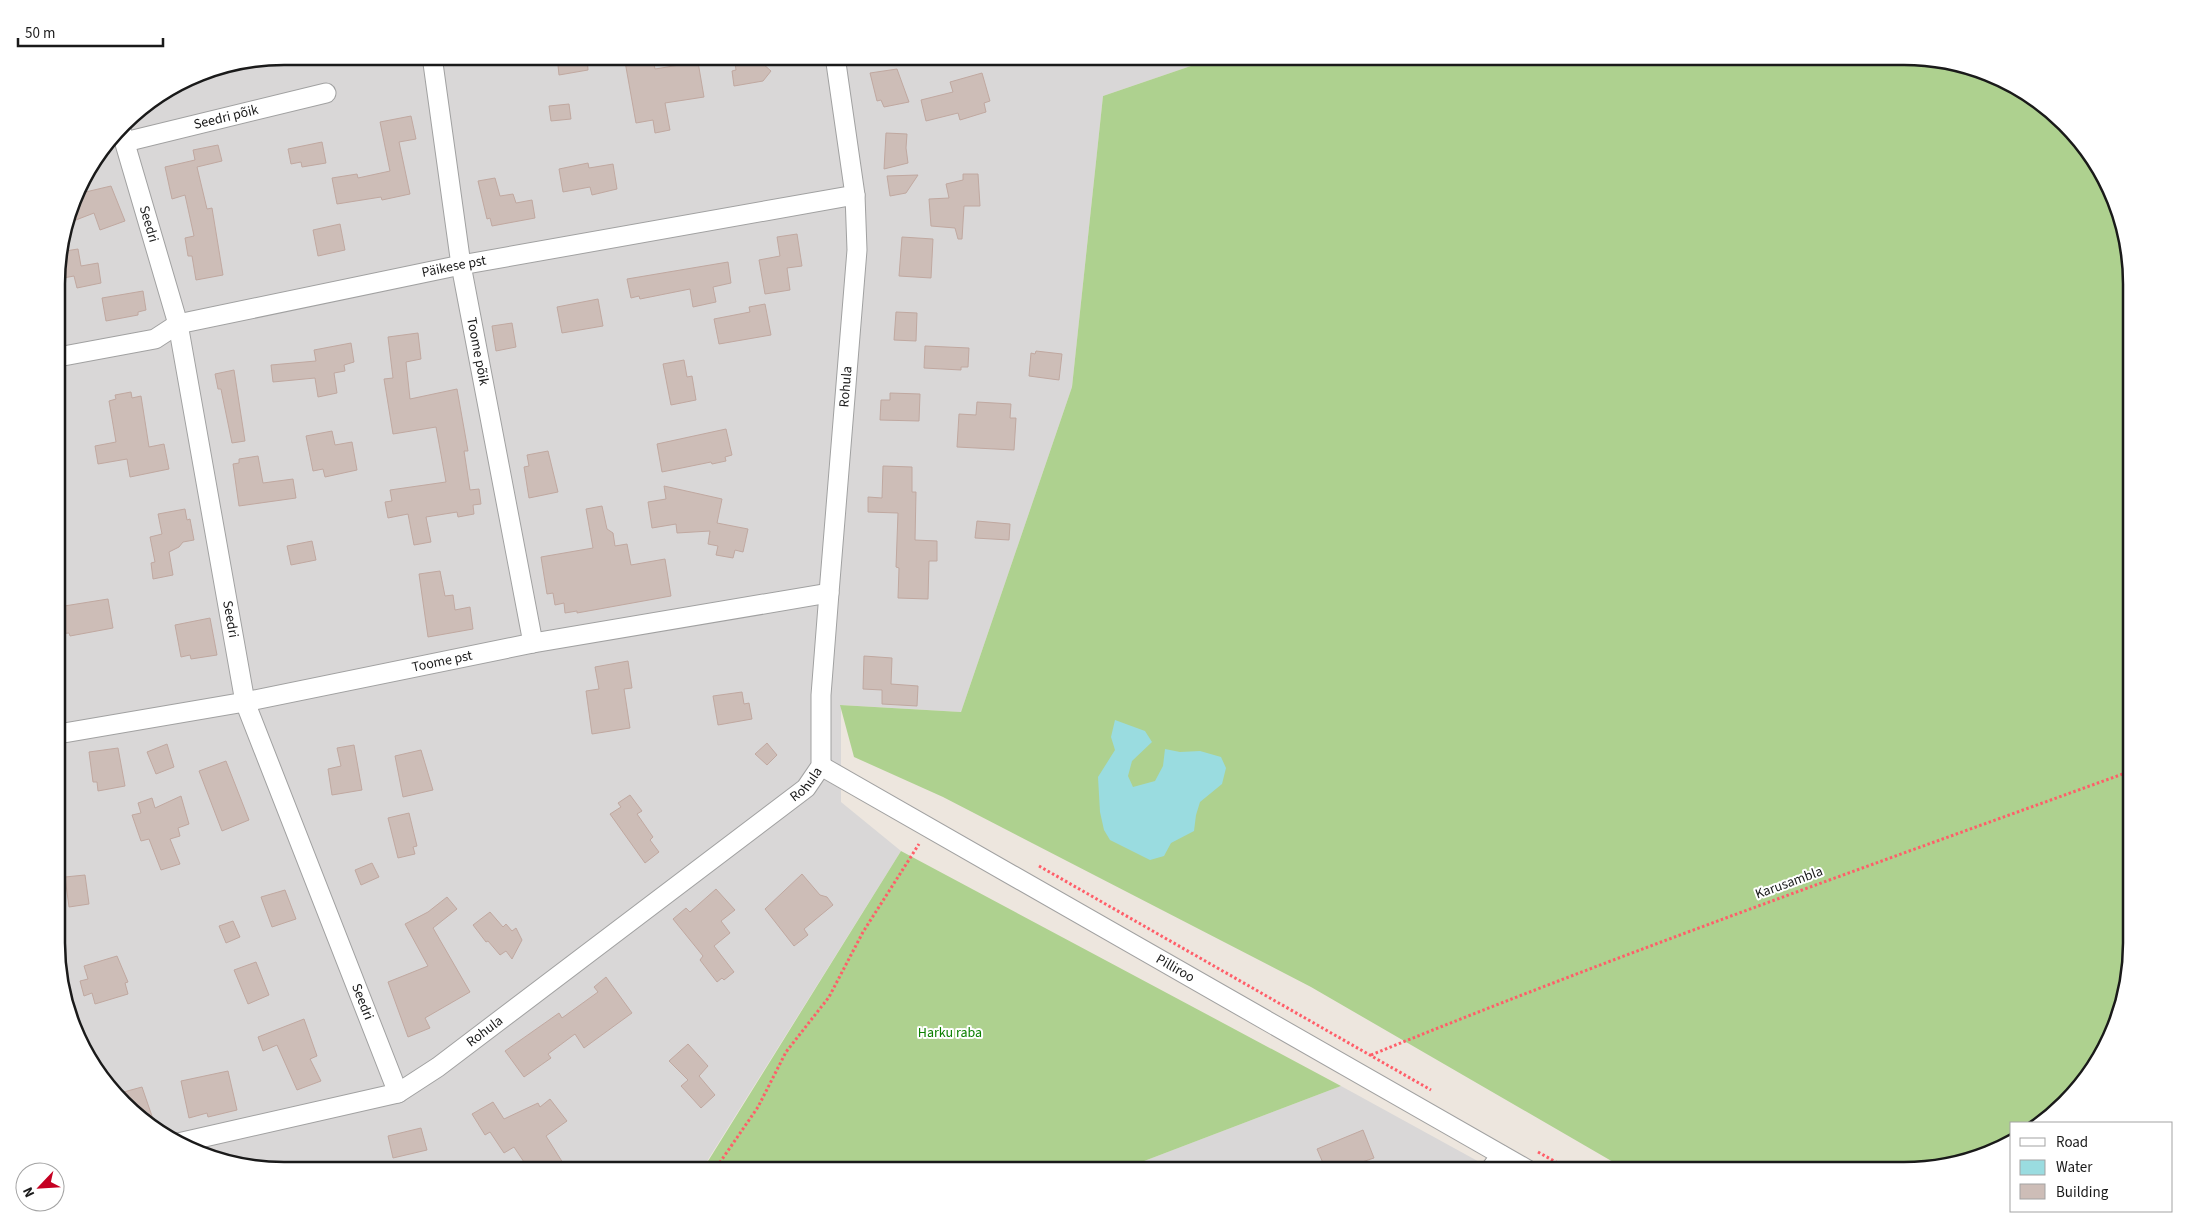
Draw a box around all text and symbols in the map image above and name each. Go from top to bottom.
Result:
scale bar [18,15,162,47]
text: 50 m [25,23,55,44]
street label: Seedri põik [192,100,261,135]
street label: Seedri [134,203,164,245]
street label: Päikese pst [420,251,488,283]
street label: Toome põik [461,316,494,387]
street label: Rohula [834,365,857,408]
street label: Seedri [217,599,243,639]
street label: Toome pst [410,646,474,678]
street label: Rohula [786,763,828,807]
street label: Karusambla [1752,862,1826,904]
street label: Pilliroo [1152,949,1198,988]
street label: Seedri [346,981,378,1023]
street label: Rohula [462,1011,507,1052]
park label: Harku raba [918,1023,982,1043]
legend [2010,1122,2173,1212]
text: Road [2056,1132,2088,1153]
text: Water [2056,1157,2093,1178]
north arrow [15,1162,65,1212]
text: Building [2056,1182,2109,1203]
text: N [18,1184,40,1201]

